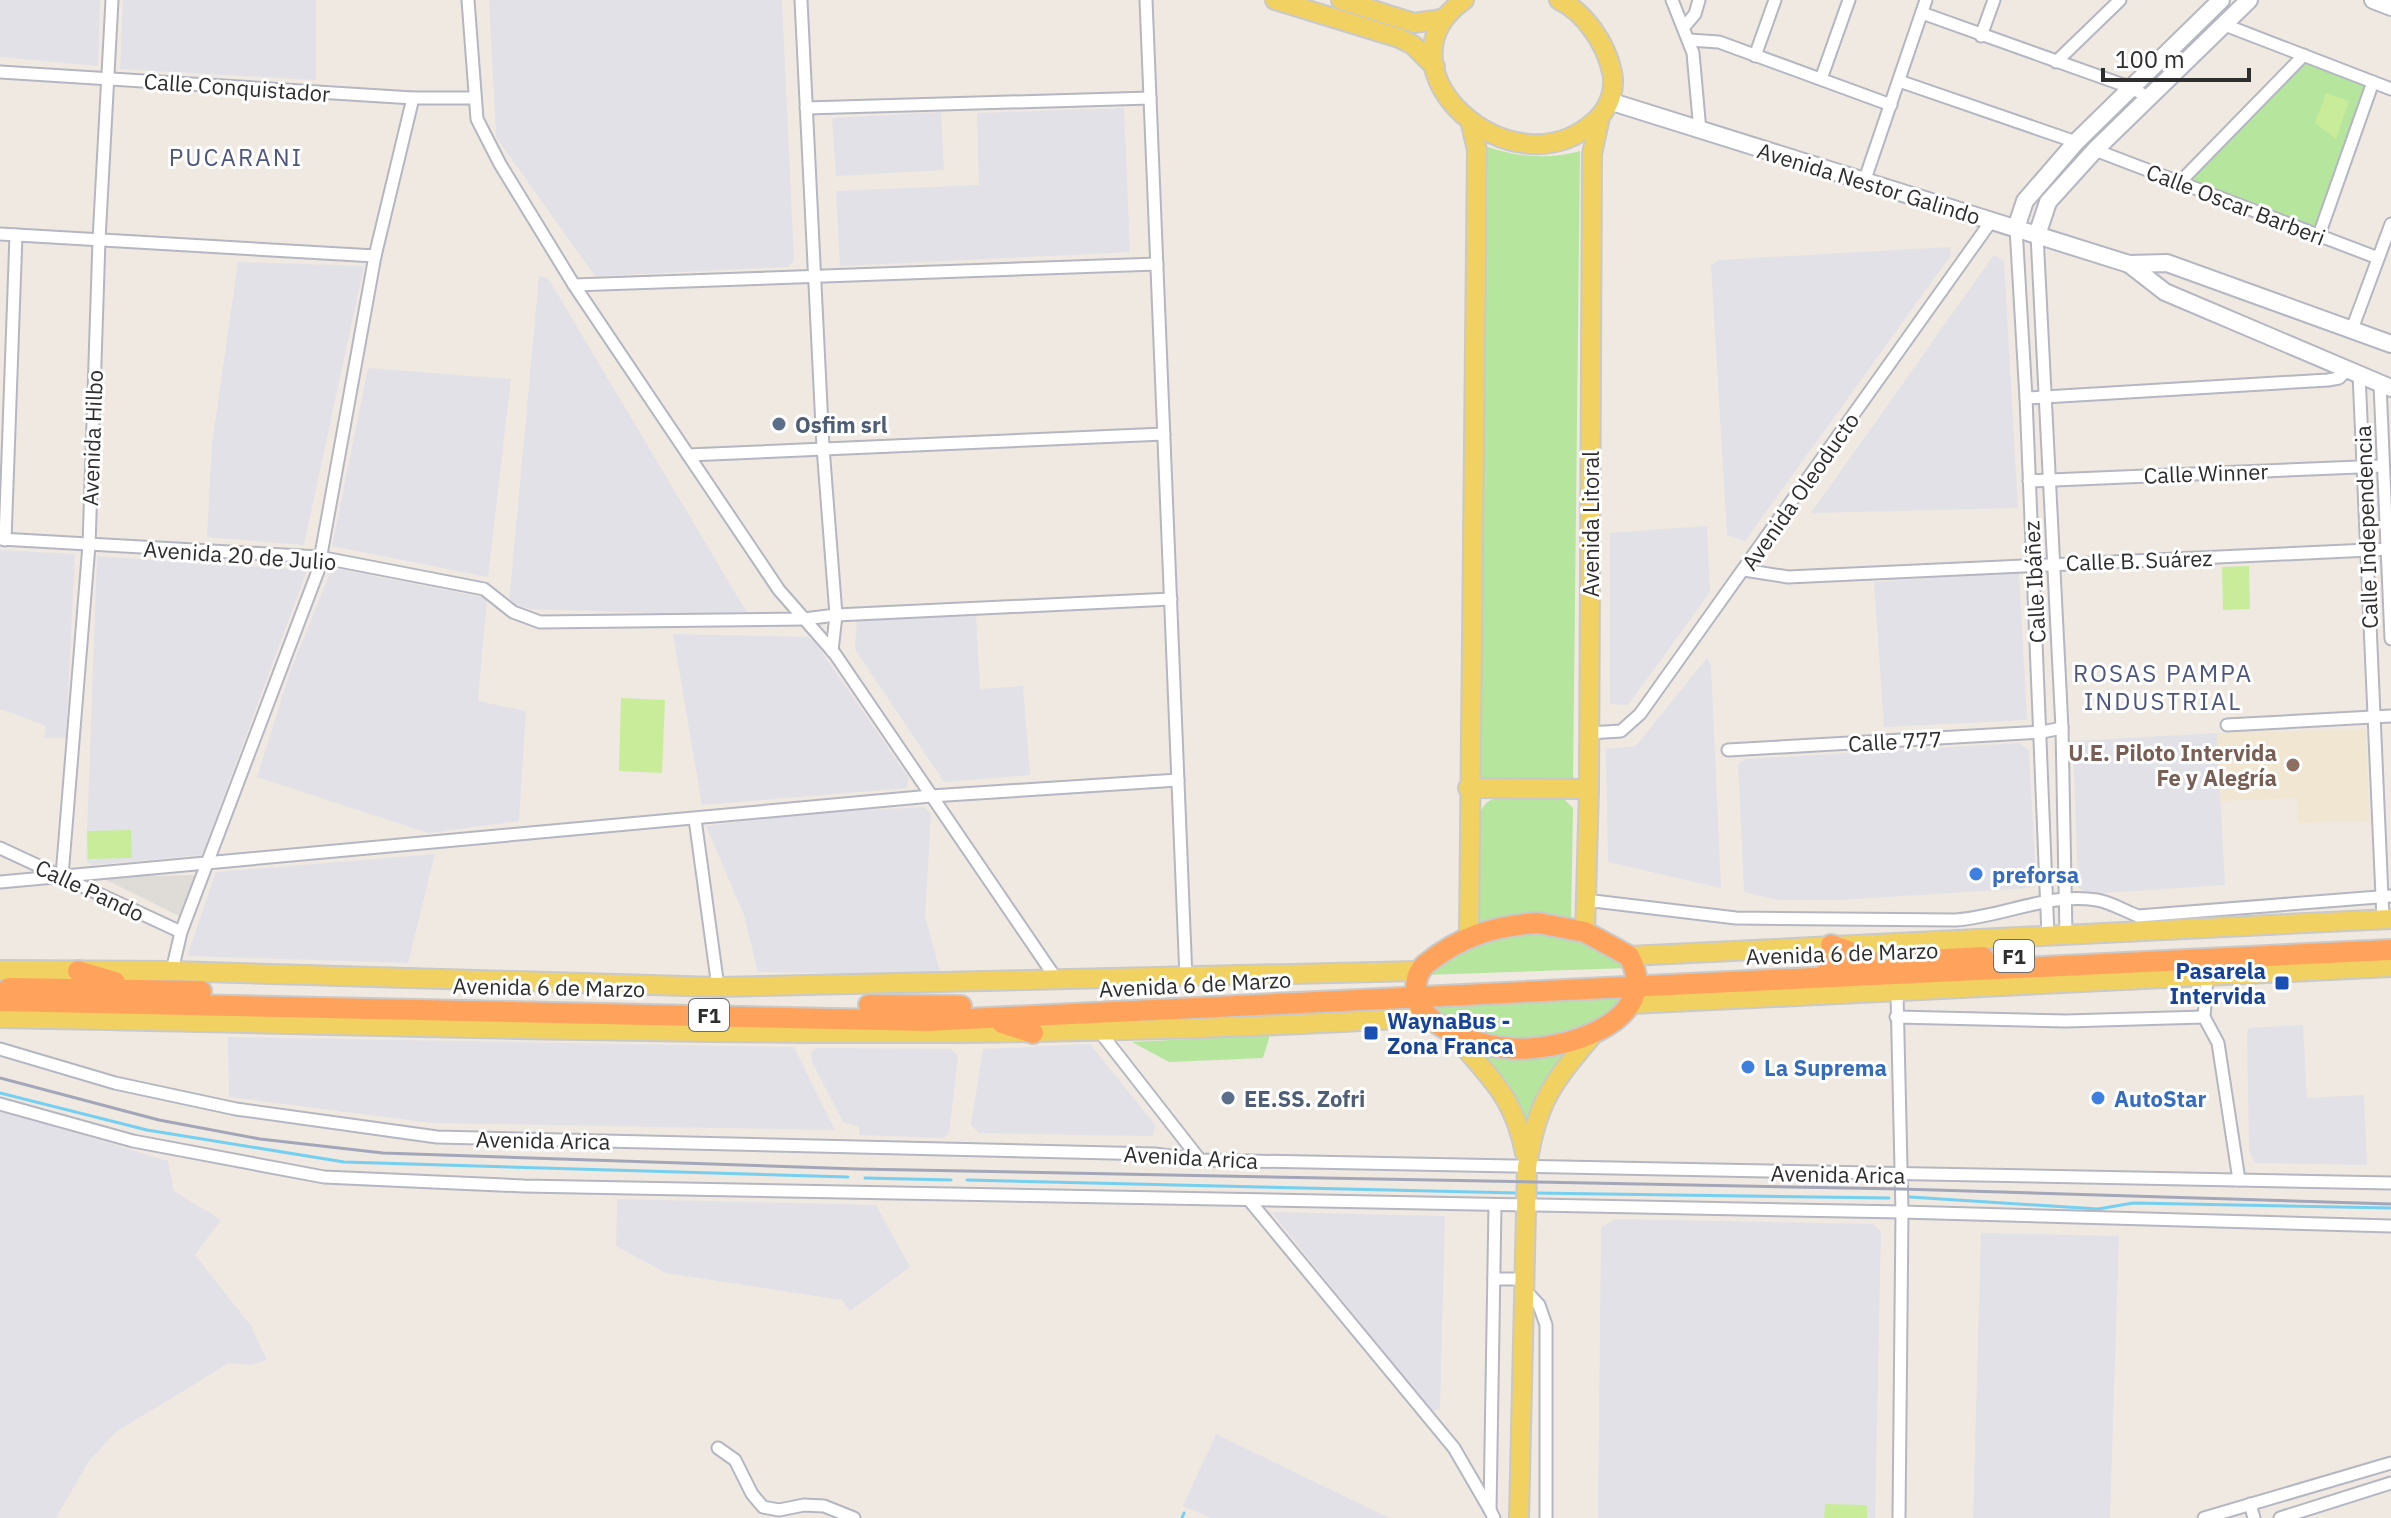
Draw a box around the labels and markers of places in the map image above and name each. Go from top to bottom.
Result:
place label: Osfim srl [795,410,888,439]
marker: Osfim srl [770,415,788,433]
place label: U.E. Piloto Intervida Fe y Alegría [2068,738,2277,792]
marker: U.E. Piloto Intervida Fe y Alegría [2284,756,2302,774]
place label: preforsa [1992,860,2079,889]
marker: preforsa [1967,865,1985,883]
place label: Pasarela Intervida [2170,956,2266,1010]
marker: Pasarela Intervida [2273,974,2291,992]
place label: WaynaBus - Zona Franca [1387,1006,1514,1060]
marker: WaynaBus - Zona Franca [1362,1024,1380,1042]
place label: La Suprema [1764,1053,1887,1082]
marker: La Suprema [1739,1058,1757,1076]
place label: EE.SS. Zofri [1244,1084,1365,1113]
place label: AutoStar [2114,1084,2206,1113]
marker: EE.SS. Zofri [1219,1089,1237,1107]
marker: AutoStar [2089,1089,2107,1107]

